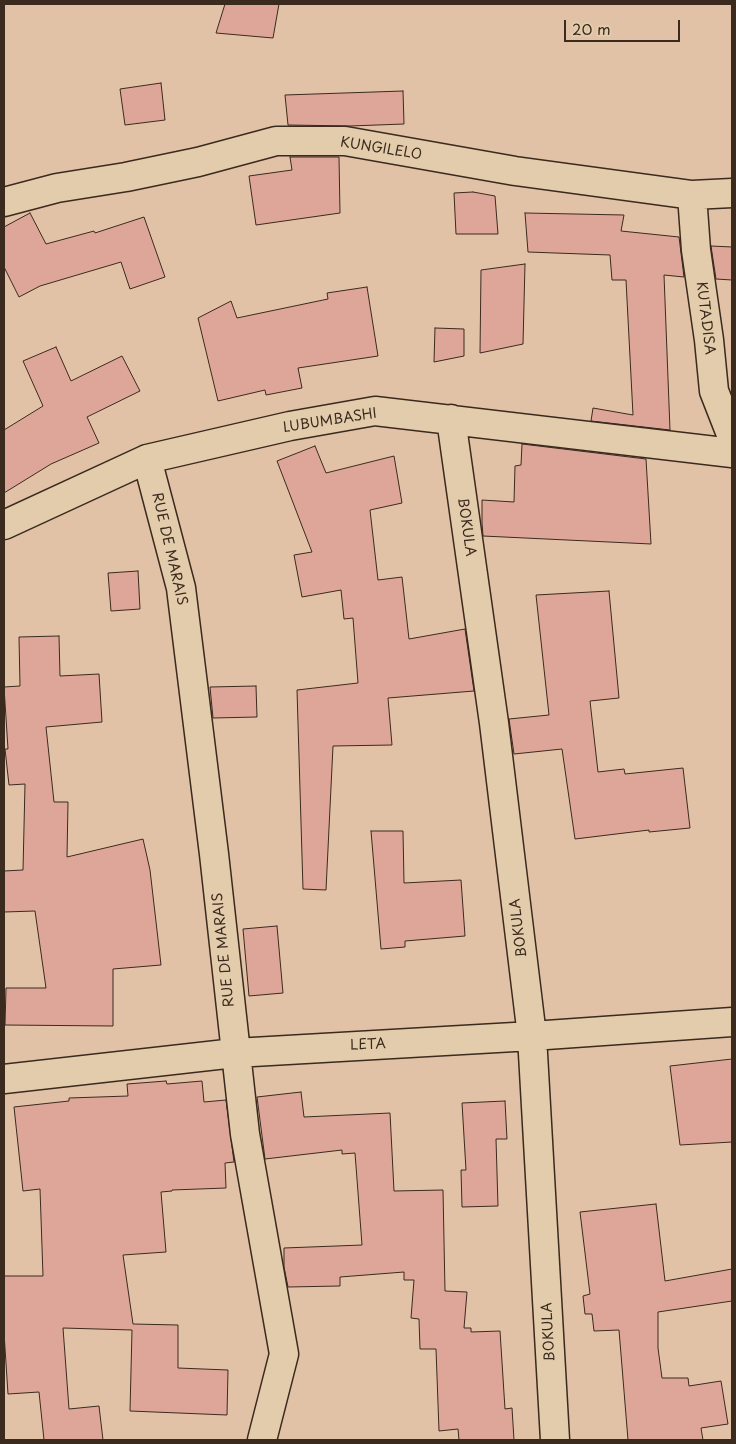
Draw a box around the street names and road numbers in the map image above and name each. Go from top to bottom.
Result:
street label: KUNGILELO [339,134,423,164]
street label: KUTADISA [692,280,718,356]
street label: LUBUMBASHI [282,405,378,437]
street label: RUE DE MARAIS [148,491,190,607]
street label: BOKULA [454,496,478,558]
street label: RUE DE MARAIS [210,892,238,1008]
street label: BOKULA [507,898,531,958]
street label: LETA [350,1036,386,1054]
street label: BOKULA [539,1302,559,1362]

